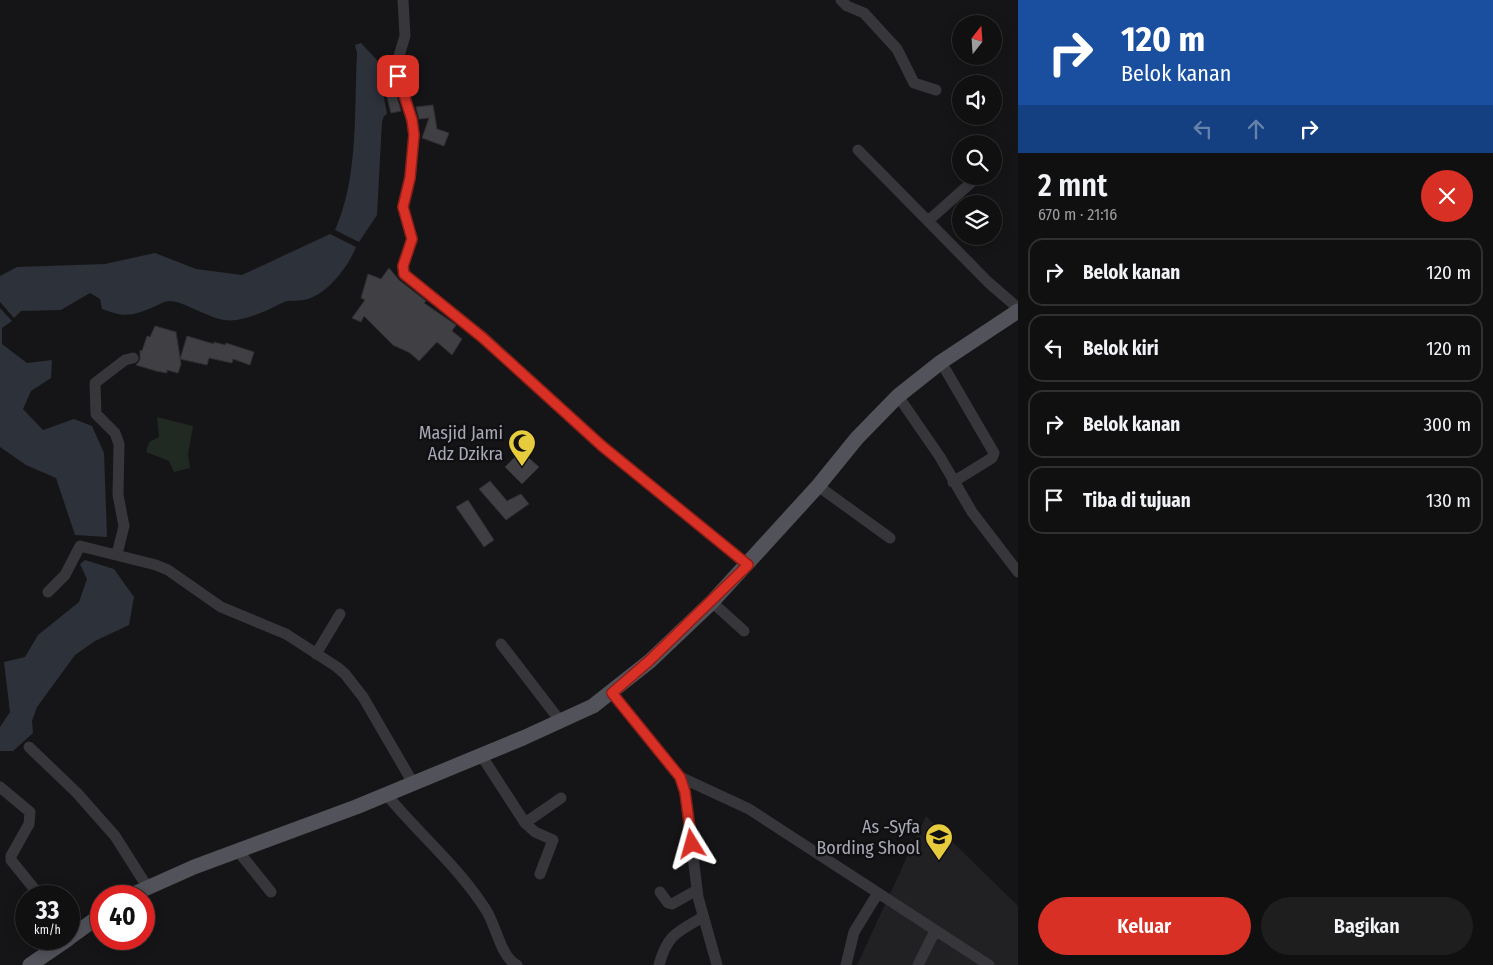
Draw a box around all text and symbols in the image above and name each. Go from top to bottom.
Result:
north arrow [952,15,1002,65]
map controls [952,15,1002,245]
text: 120 m [1121,18,1205,60]
icon: right [1038,20,1103,85]
pin [377,55,419,97]
text: Belok kanan [1121,60,1231,87]
icon: arrive [384,62,412,90]
button: sound [952,75,1002,125]
icon: left [1189,115,1217,143]
icon: ahead [1242,115,1270,143]
icon: right [1295,115,1323,143]
button: search [952,135,1002,185]
text: 2 mnt [1038,168,1107,204]
button: close [1421,170,1473,222]
button: layers [952,195,1002,245]
text: 670 m · 21:16 [1038,205,1117,224]
icon: right [1040,258,1068,286]
text: Belok kanan [1083,261,1180,284]
text: 120 m [1426,261,1471,284]
icon: left [1040,334,1068,362]
text: Belok kiri [1083,337,1159,360]
text: 120 m [1426,337,1471,360]
icon: right [1040,410,1068,438]
text: Belok kanan [1083,413,1180,436]
text: 300 m [1424,413,1471,436]
place label: Masjid Jami Adz Dzikra [419,422,503,465]
mosque icon: Masjid Jami Adz Dzikra [507,428,537,467]
icon: arrive [1040,486,1068,514]
text: Tiba di tujuan [1083,489,1191,512]
text: 130 m [1426,489,1471,512]
place label: As -Syfa Bording Shool [816,816,920,859]
position arrow [665,817,717,869]
school or university icon: As -Syfa Bording Shool [924,822,954,861]
speed limit sign: 40 [90,885,155,950]
text: 33 [36,896,59,926]
button: Keluar [1038,897,1251,955]
button: Bagikan [1261,897,1473,955]
text: km/h [34,923,61,937]

